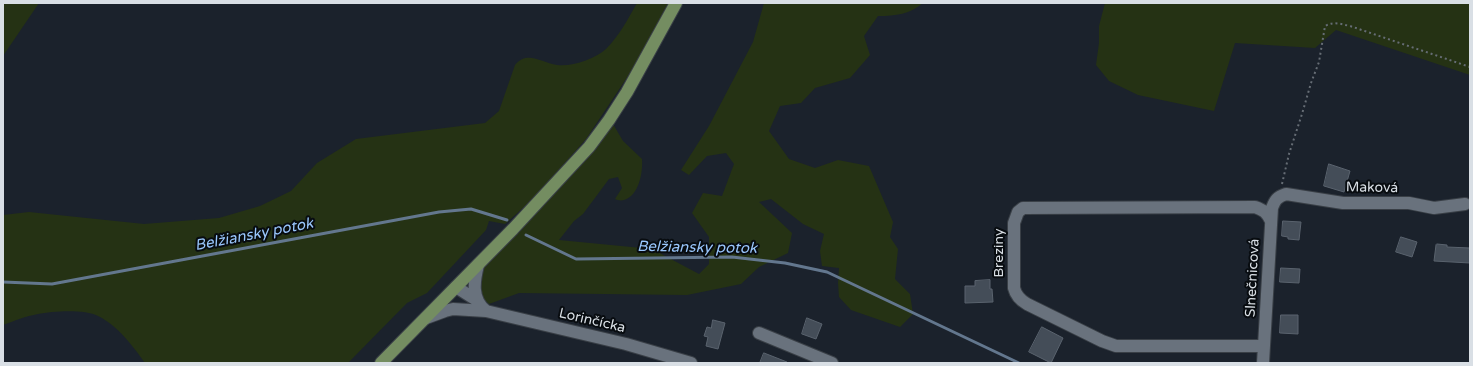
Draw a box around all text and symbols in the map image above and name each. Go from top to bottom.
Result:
street label: Maková [1346,179,1398,197]
water label: Belžiansky potok [193,215,315,255]
street label: Breziny [991,228,1007,278]
water label: Belžiansky potok [637,238,757,258]
street label: Slnečnicová [1243,238,1263,318]
street label: Lorinčícka [557,305,627,337]

